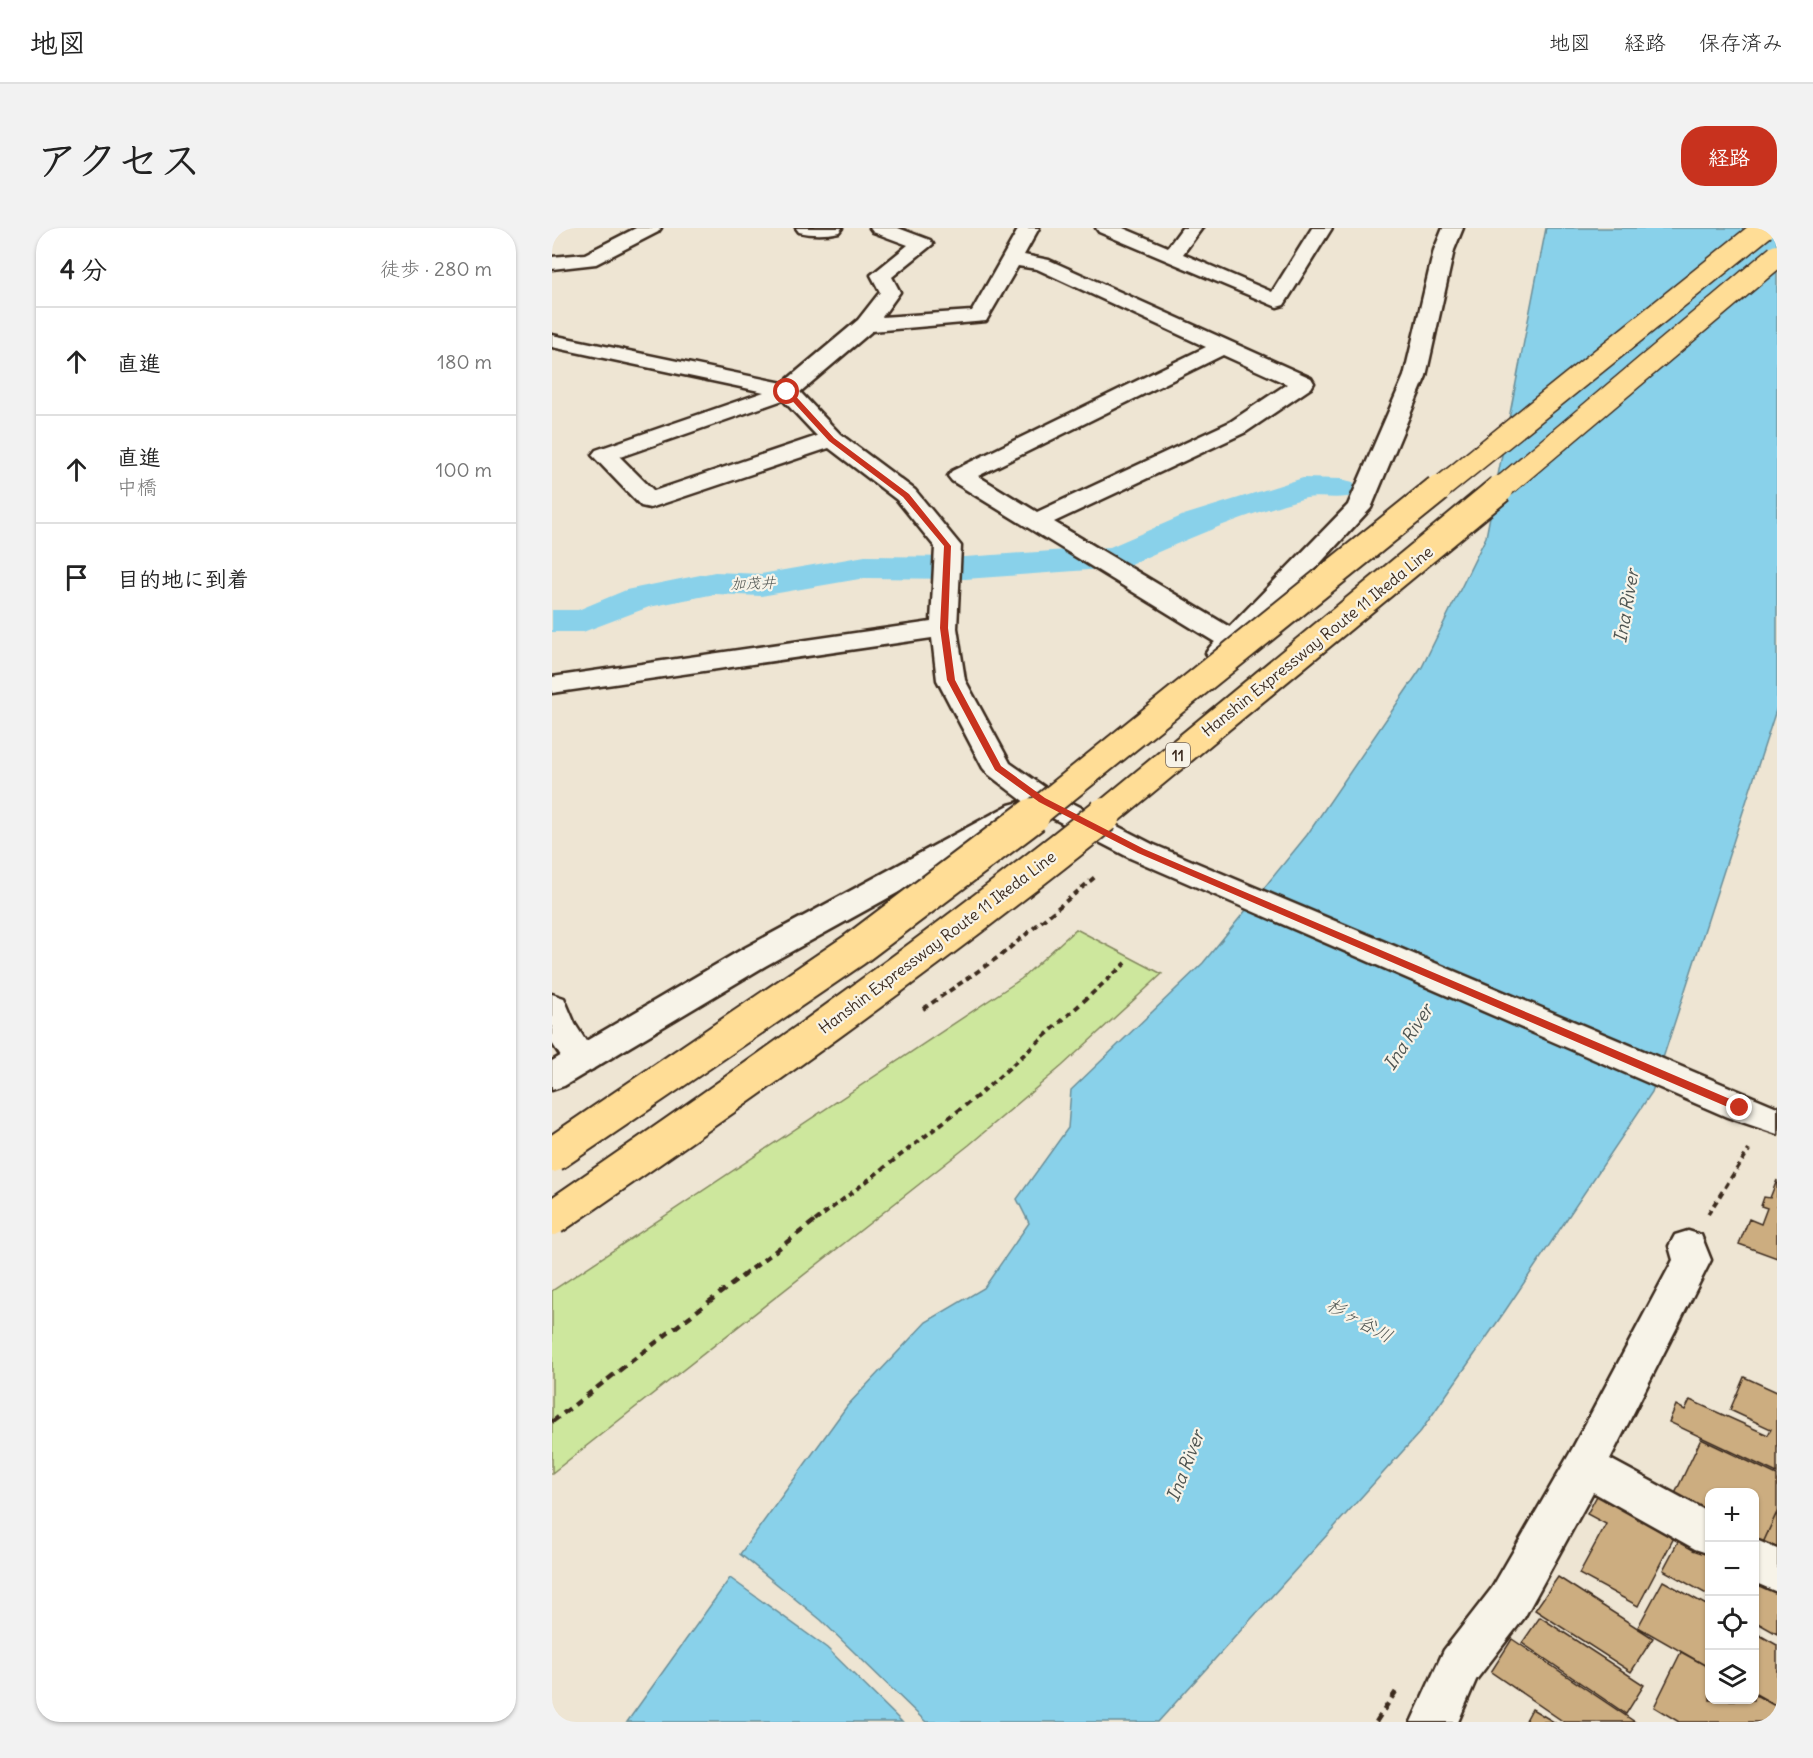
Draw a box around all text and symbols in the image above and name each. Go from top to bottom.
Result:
text: 地図 [30,25,86,61]
text: 地図 [1549,29,1591,56]
text: 経路 [1624,29,1666,56]
text: 保存済み [1699,29,1783,56]
button: 経路 [1681,126,1777,186]
text: アクセス [36,134,201,186]
text: 4 分 [60,253,107,286]
text: 徒歩 · 280 m [380,256,492,281]
icon: ahead [60,345,93,378]
text: 直進 [117,349,161,377]
text: 180 m [437,349,492,374]
route start [773,378,799,404]
text: 直進 [117,443,161,471]
icon: ahead [60,453,93,486]
text: 100 m [435,457,492,482]
text: 中橋 [117,474,157,499]
street label: Hanshin Expressway Route 11 Ikeda Line [1197,541,1437,741]
icon: arrive [60,561,93,594]
text: 目的地に到着 [117,565,249,593]
water label: Ina River [1608,565,1644,644]
water label: 加茂井 [730,573,777,593]
road number: 11 [1166,743,1190,767]
street label: Hanshin Expressway Route 11 Ikeda Line [814,846,1060,1038]
water label: Ina River [1378,997,1439,1074]
route end [1726,1094,1752,1120]
water label: 杉ヶ谷川 [1323,1292,1397,1348]
water label: Ina River [1161,1425,1210,1505]
map controls [1705,1488,1759,1704]
button: + [1705,1488,1759,1542]
button: − [1705,1542,1759,1596]
button: locate [1705,1596,1759,1650]
button: layers [1705,1650,1759,1704]

